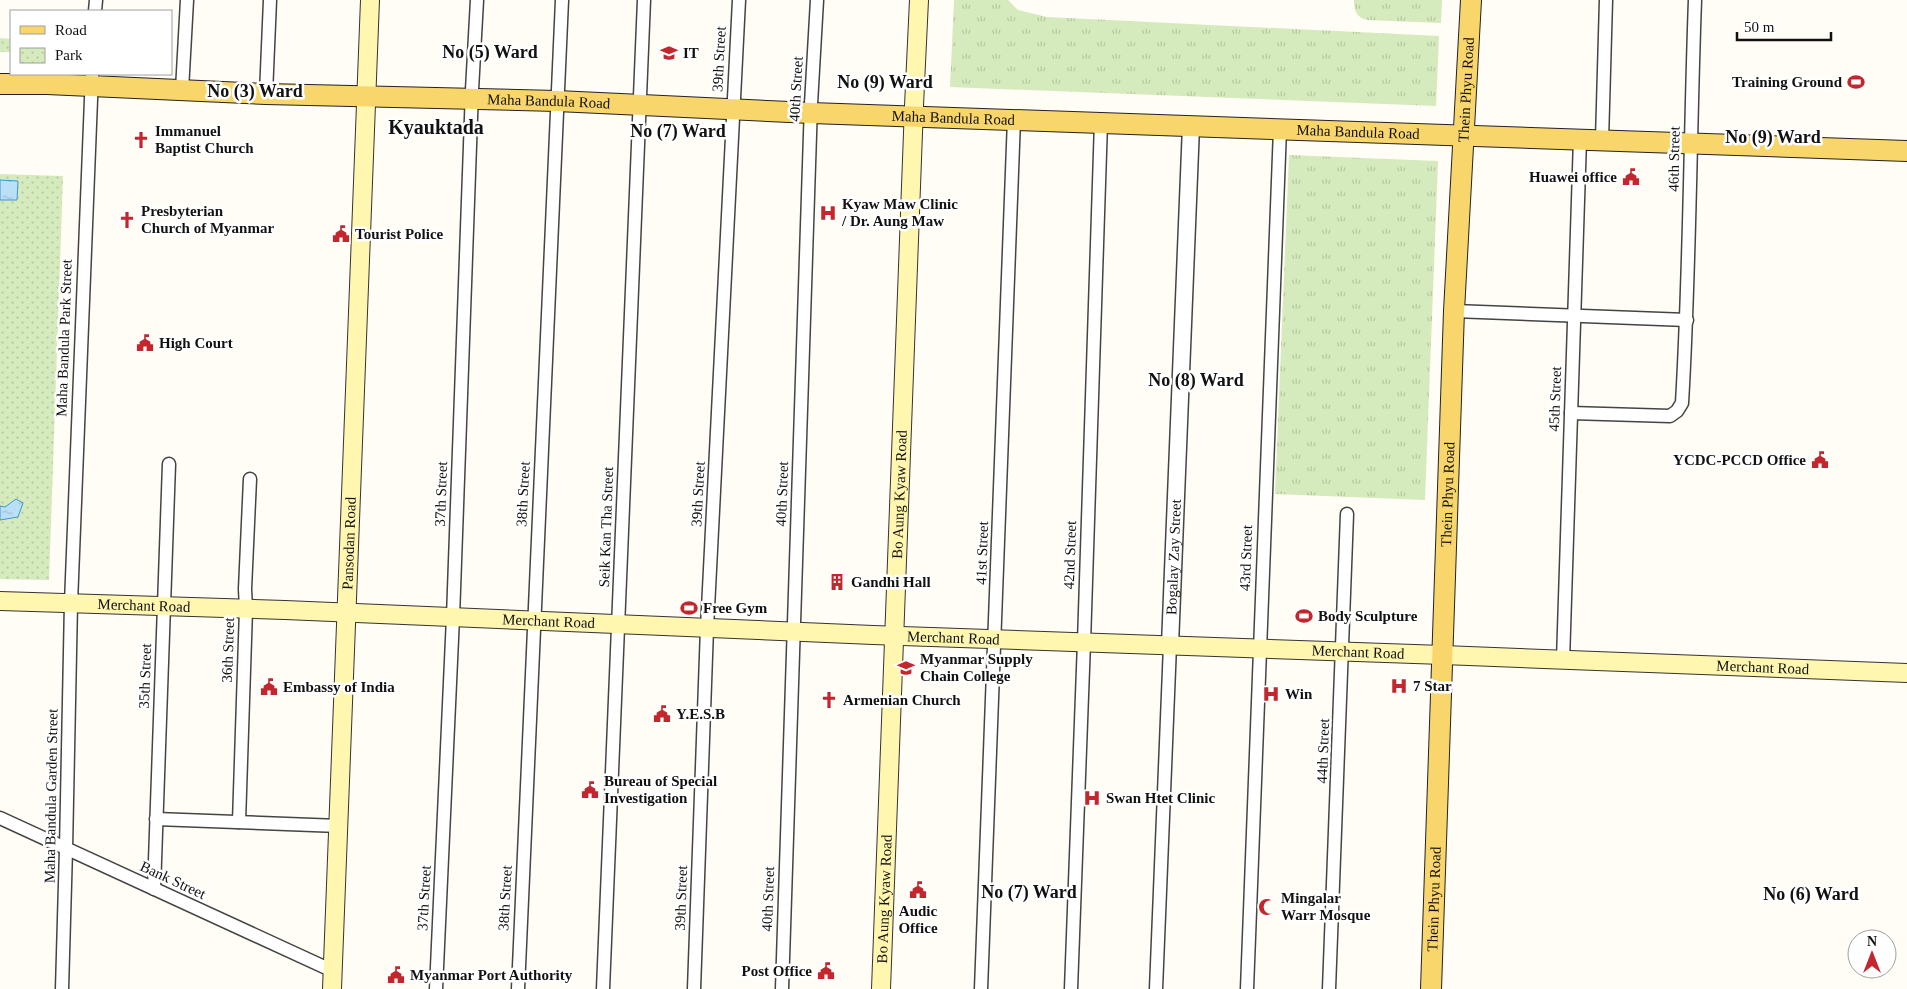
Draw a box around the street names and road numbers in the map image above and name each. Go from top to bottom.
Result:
street label: 39th Street [709,25,729,92]
street label: Thein Phyu Road [1455,36,1477,143]
street label: 40th Street [786,55,806,122]
street label: Maha Bandula Road [487,91,611,112]
street label: Maha Bandula Road [891,108,1016,128]
street label: Maha Bandula Road [1296,122,1421,142]
street label: 46th Street [1665,125,1683,192]
street label: Maha Bandula Park Street [53,258,75,417]
street label: 45th Street [1546,365,1564,432]
street label: Bo Aung Kyaw Road [889,429,910,559]
street label: Thein Phyu Road [1438,441,1458,547]
street label: 37th Street [432,460,450,527]
street label: 38th Street [513,460,533,527]
street label: 39th Street [688,460,708,527]
street label: 40th Street [773,460,791,527]
street label: Seik Kan Tha Street [596,465,616,588]
street label: Pansodan Road [339,496,359,590]
street label: Bogalay Zay Street [1163,498,1184,615]
street label: 41st Street [973,520,991,585]
street label: 42nd Street [1061,520,1079,590]
street label: 43rd Street [1237,524,1255,591]
street label: Merchant Road [97,596,191,615]
street label: Merchant Road [502,611,596,631]
street label: 36th Street [219,616,237,683]
street label: Merchant Road [907,628,1001,647]
street label: 35th Street [136,642,154,709]
street label: Merchant Road [1311,642,1405,662]
street label: Merchant Road [1716,658,1810,677]
street label: Maha Bandula Garden Street [41,708,61,883]
street label: 44th Street [1314,717,1332,784]
street label: Bo Aung Kyaw Road [874,834,895,964]
street label: Thein Phyu Road [1424,846,1444,952]
street label: Bank Street [138,858,209,902]
street label: 37th Street [414,864,434,931]
street label: 38th Street [495,864,515,931]
street label: 39th Street [672,864,690,931]
street label: 40th Street [759,865,777,932]

